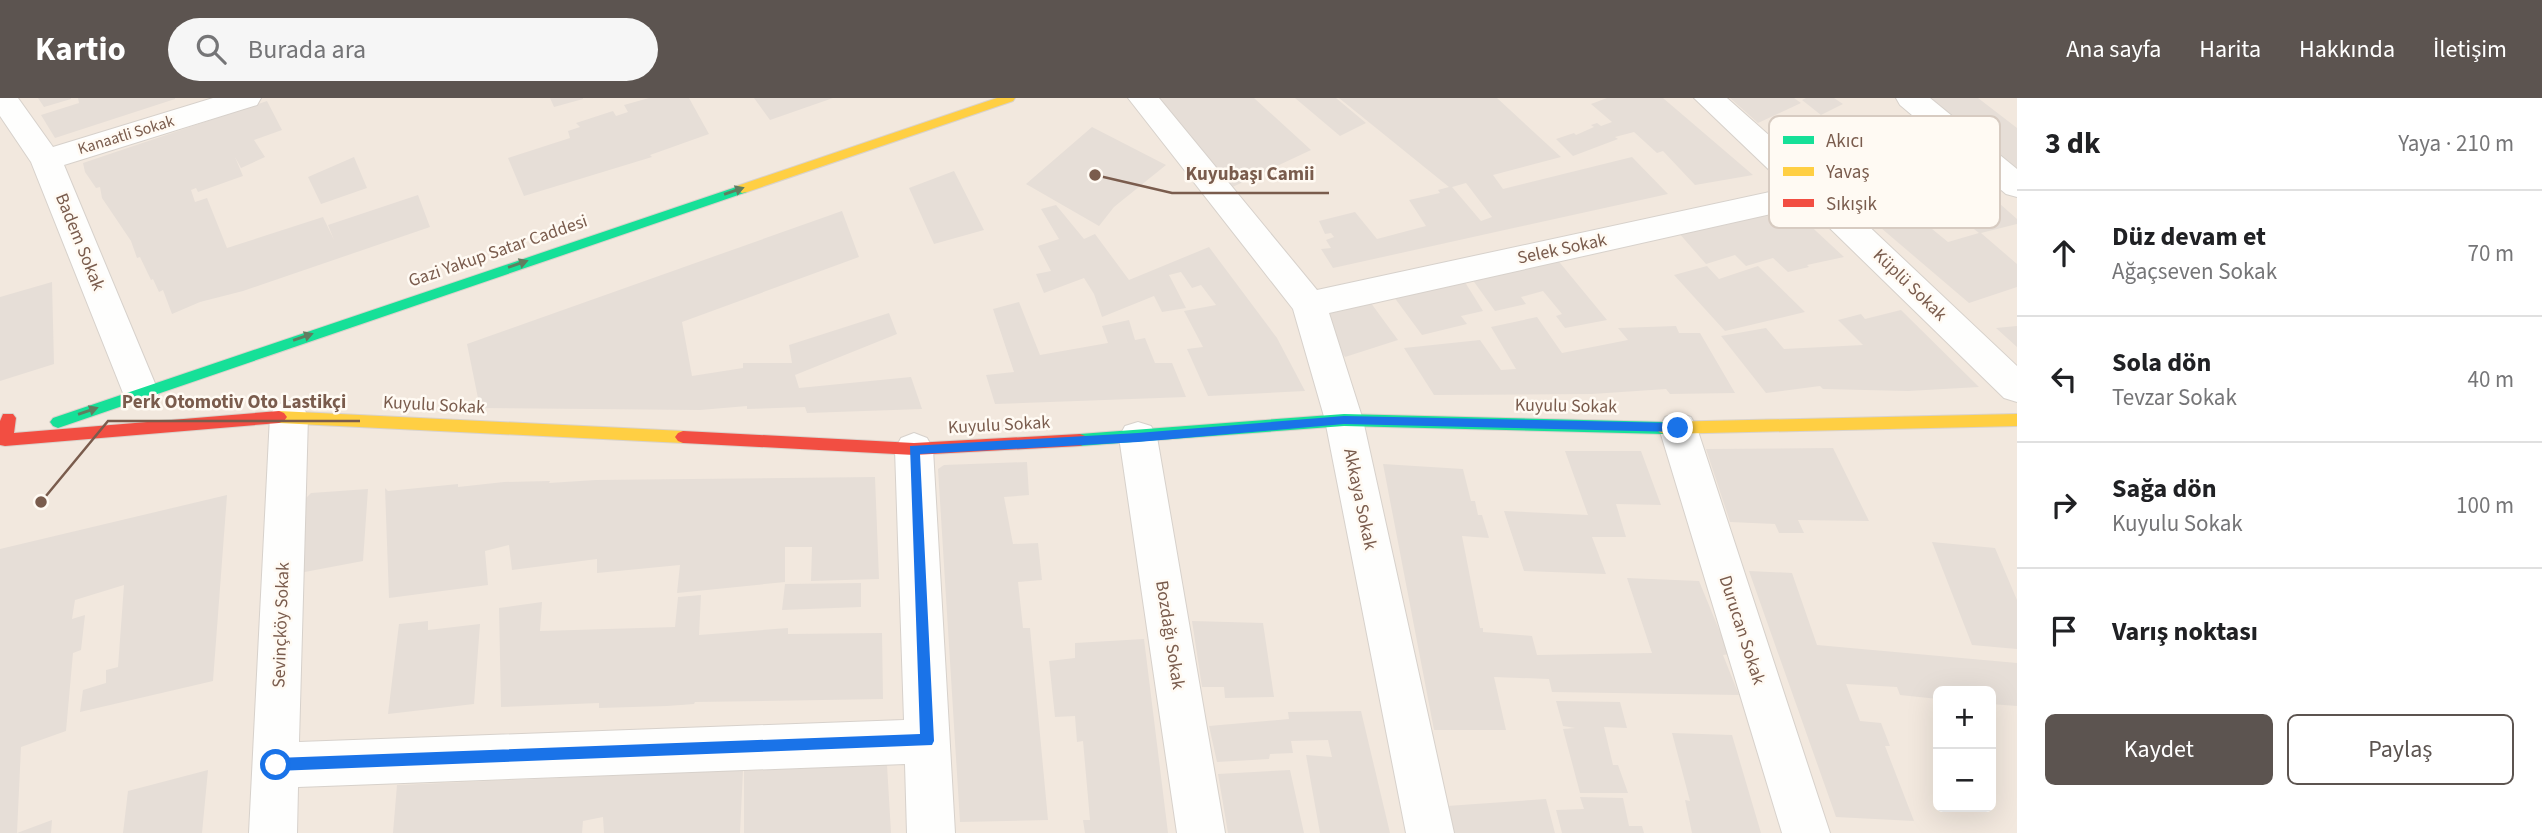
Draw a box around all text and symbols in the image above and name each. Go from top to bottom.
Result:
search box [168,18,658,81]
text: Kartio [35,26,126,73]
icon: search [192,30,230,68]
text: Burada ara [248,31,366,68]
text: Ana sayfa [2066,32,2161,67]
text: Harita [2199,32,2261,67]
text: Hakkında [2299,32,2395,67]
text: İletişim [2433,32,2507,67]
street label: Kanaatli Sokak [75,110,177,160]
legend [1769,116,2000,228]
text: 3 dk [2045,122,2100,165]
text: Yaya · 210 m [2398,127,2514,160]
text: Akıcı [1826,128,1864,155]
callout: Kuyubaşı Camii [1172,153,1329,193]
text: Yavaş [1825,159,1869,186]
text: Kuyubaşı Camii [1186,161,1314,188]
one-way arrow [723,185,744,196]
street label: Badem Sokak [49,189,111,295]
text: Sıkışık [1826,191,1878,218]
street label: Gazi Yakup Satar Caddesi [405,209,591,293]
text: Düz devam et [2112,218,2266,255]
street label: Selek Sokak [1515,227,1609,271]
icon: ahead [2045,234,2083,272]
text: 70 m [2467,237,2514,270]
street label: Küplü Sokak [1867,243,1953,327]
text: Ağaçseven Sokak [2112,255,2277,288]
one-way arrow [508,258,529,269]
one-way arrow [292,331,313,342]
text: Sola dön [2112,344,2211,381]
icon: left [2045,360,2083,398]
text: 40 m [2467,363,2514,396]
callout: Perk Otomotiv Oto Lastikçi [108,381,360,421]
text: Tevzar Sokak [2112,381,2237,414]
text: Perk Otomotiv Oto Lastikçi [122,389,346,416]
street label: Kuyulu Sokak [382,390,486,420]
street label: Kuyulu Sokak [1515,393,1617,419]
one-way arrow [77,405,98,416]
street label: Kuyulu Sokak [947,410,1051,440]
route end [1662,412,1693,443]
street label: Akkaya Sokak [1337,446,1383,552]
text: Sağa dön [2112,470,2217,507]
icon: right [2045,486,2083,524]
text: 100 m [2456,489,2514,522]
text: Kuyulu Sokak [2112,507,2243,540]
street label: Sevinçköy Sokak [266,562,296,688]
street label: Durucan Sokak [1713,572,1771,688]
street label: Bozdağı Sokak [1149,579,1191,691]
icon: arrive [2045,612,2083,650]
text: Varış noktası [2112,613,2258,650]
map controls [1933,686,1996,812]
button: + [1933,686,1996,749]
button: Kaydet [2045,714,2273,785]
button: Paylaş [2287,714,2514,785]
route start [260,749,291,780]
button: − [1933,749,1996,812]

